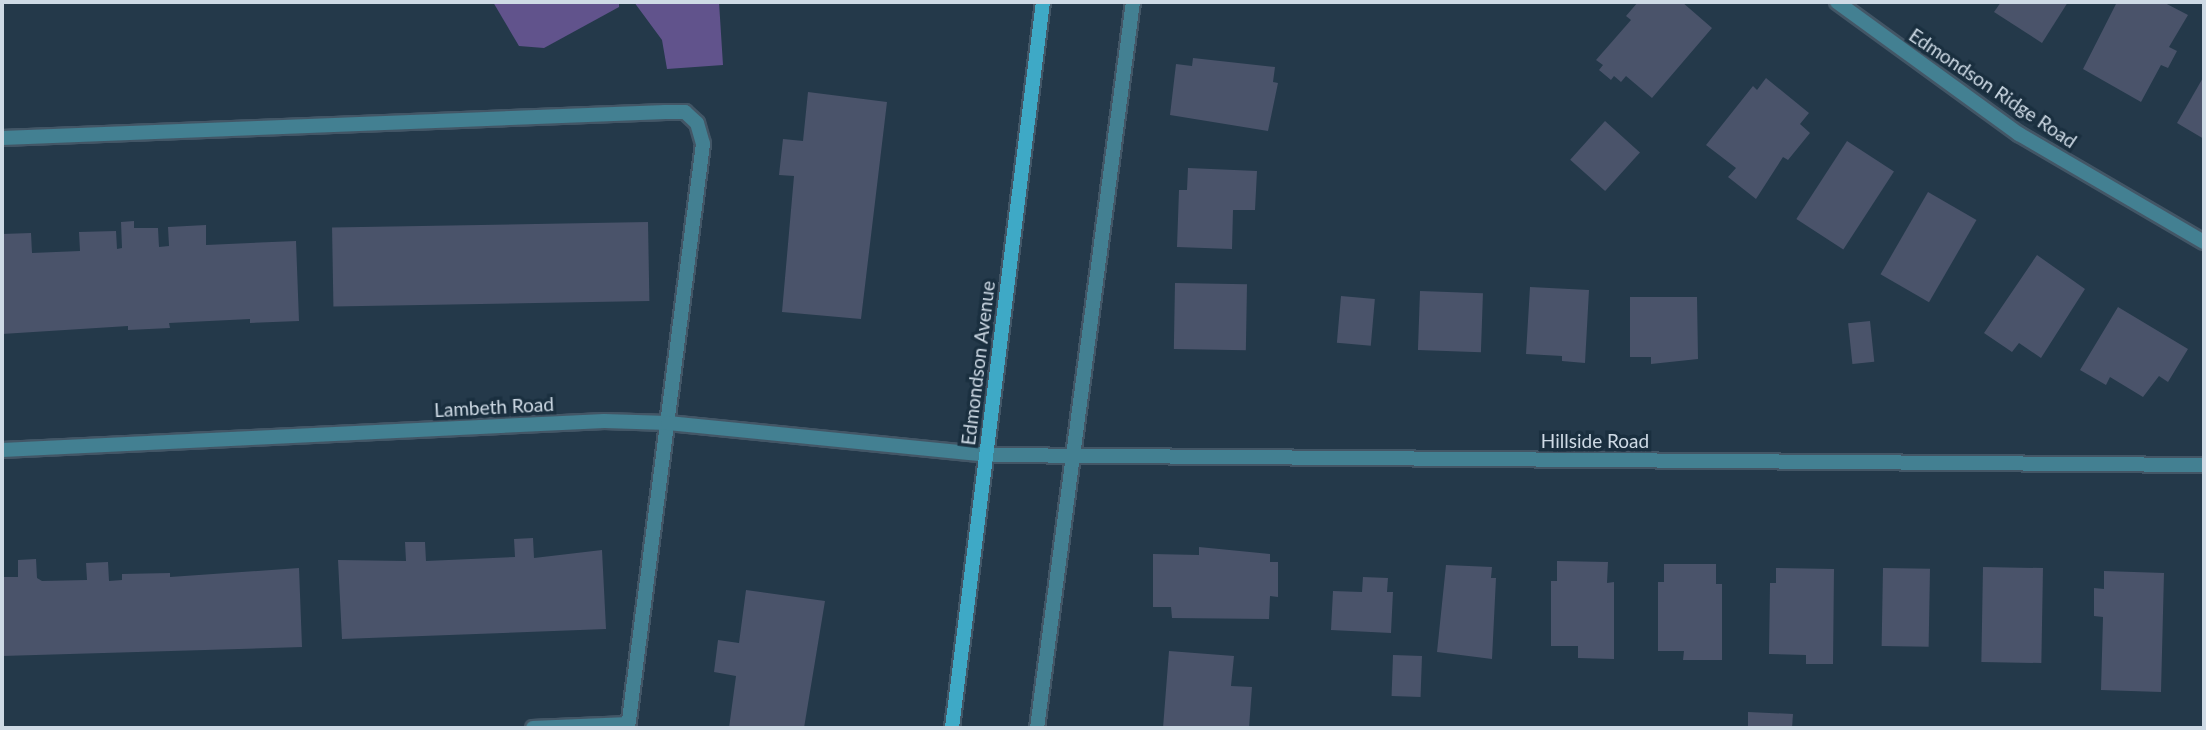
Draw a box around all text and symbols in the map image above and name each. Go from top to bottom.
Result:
street label: Edmondson Ridge Road [1905,23,2081,153]
street label: Edmondson Avenue [957,279,999,447]
street label: Lambeth Road [434,392,554,422]
street label: Hillside Road [1541,430,1649,452]

